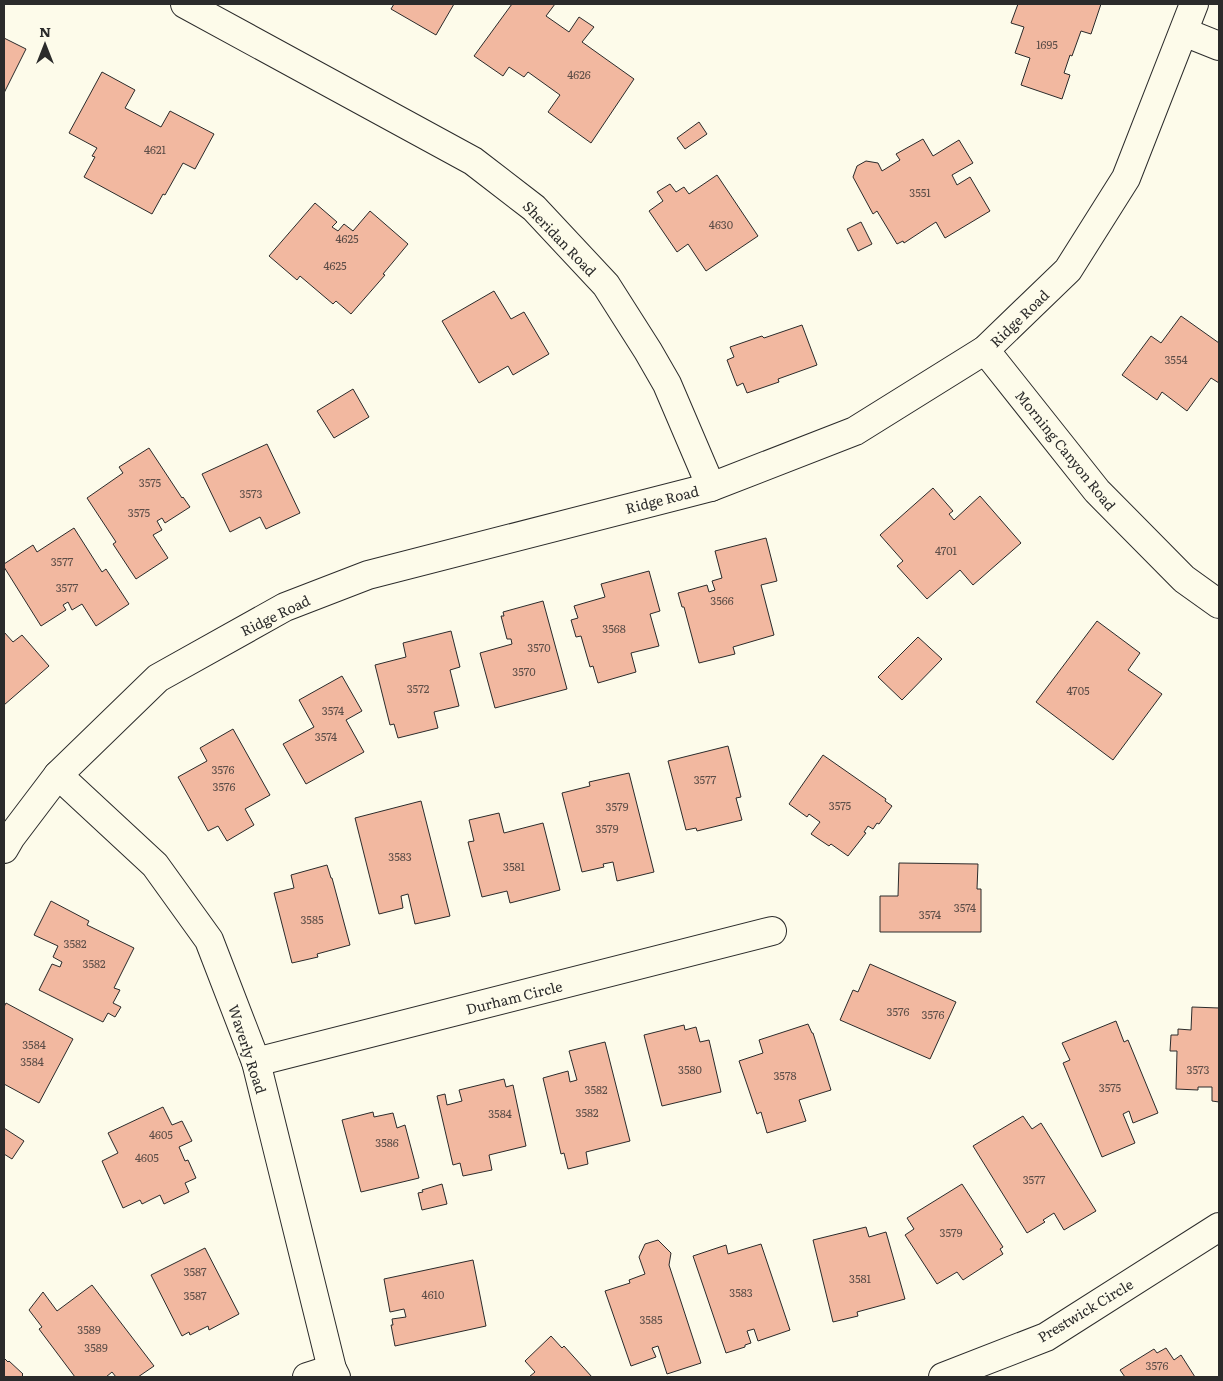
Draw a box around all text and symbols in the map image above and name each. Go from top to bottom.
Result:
north arrow [20,20,70,70]
text: N [39,21,51,41]
house number: 1695 [1036,36,1058,52]
house number: 4626 [567,66,591,82]
house number: 4621 [144,141,167,157]
house number: 3551 [909,184,931,200]
street label: Sheridan Road [519,196,602,280]
house number: 4630 [709,216,733,232]
house number: 4625 [335,230,359,246]
house number: 4625 [323,257,347,273]
street label: Ridge Road [985,284,1053,351]
house number: 3554 [1164,351,1188,367]
street label: Morning Canyon Road [1011,386,1121,515]
house number: 3575 [139,474,162,490]
street label: Ridge Road [623,480,701,518]
house number: 3573 [240,485,262,501]
house number: 3575 [128,504,151,520]
house number: 4701 [935,542,958,558]
house number: 3577 [51,553,74,569]
house number: 3577 [56,579,79,595]
street label: Ridge Road [237,589,313,640]
house number: 3566 [710,592,734,608]
house number: 3568 [602,620,626,636]
house number: 3570 [527,639,551,655]
house number: 3570 [512,663,536,679]
house number: 3572 [407,680,430,696]
house number: 4705 [1066,682,1090,698]
house number: 3574 [322,702,344,718]
house number: 3574 [315,728,337,744]
house number: 3576 [212,761,235,777]
house number: 3577 [694,771,717,787]
house number: 3576 [213,778,236,794]
house number: 3575 [829,797,852,813]
house number: 3579 [606,798,629,814]
house number: 3579 [596,820,619,836]
house number: 3583 [388,848,412,864]
house number: 3581 [503,858,526,874]
house number: 3574 [954,899,976,915]
house number: 3574 [919,906,941,922]
house number: 3585 [300,911,324,927]
house number: 3582 [64,935,87,951]
house number: 3582 [83,955,106,971]
street label: Durham Circle [464,975,564,1019]
street label: Waverly Road [224,1002,272,1096]
house number: 3576 [887,1003,910,1019]
house number: 3576 [922,1006,945,1022]
house number: 3584 [22,1036,46,1052]
house number: 3584 [20,1053,44,1069]
house number: 3580 [678,1061,702,1077]
house number: 3573 [1187,1061,1209,1077]
house number: 3578 [773,1067,797,1083]
house number: 3575 [1099,1079,1122,1095]
house number: 3582 [585,1081,608,1097]
house number: 3582 [576,1104,599,1120]
house number: 3584 [488,1105,512,1121]
house number: 4605 [149,1126,173,1142]
house number: 3586 [375,1134,399,1150]
house number: 4605 [135,1149,159,1165]
house number: 3577 [1023,1171,1046,1187]
house number: 3579 [940,1224,963,1240]
house number: 3587 [183,1263,207,1279]
house number: 3581 [849,1270,872,1286]
street label: Prestwick Circle [1034,1274,1136,1346]
house number: 3583 [729,1284,753,1300]
house number: 4610 [422,1286,444,1302]
house number: 3587 [183,1287,207,1303]
house number: 3585 [639,1311,663,1327]
house number: 3589 [77,1321,101,1337]
house number: 3589 [84,1339,108,1355]
house number: 3576 [1146,1357,1169,1373]

